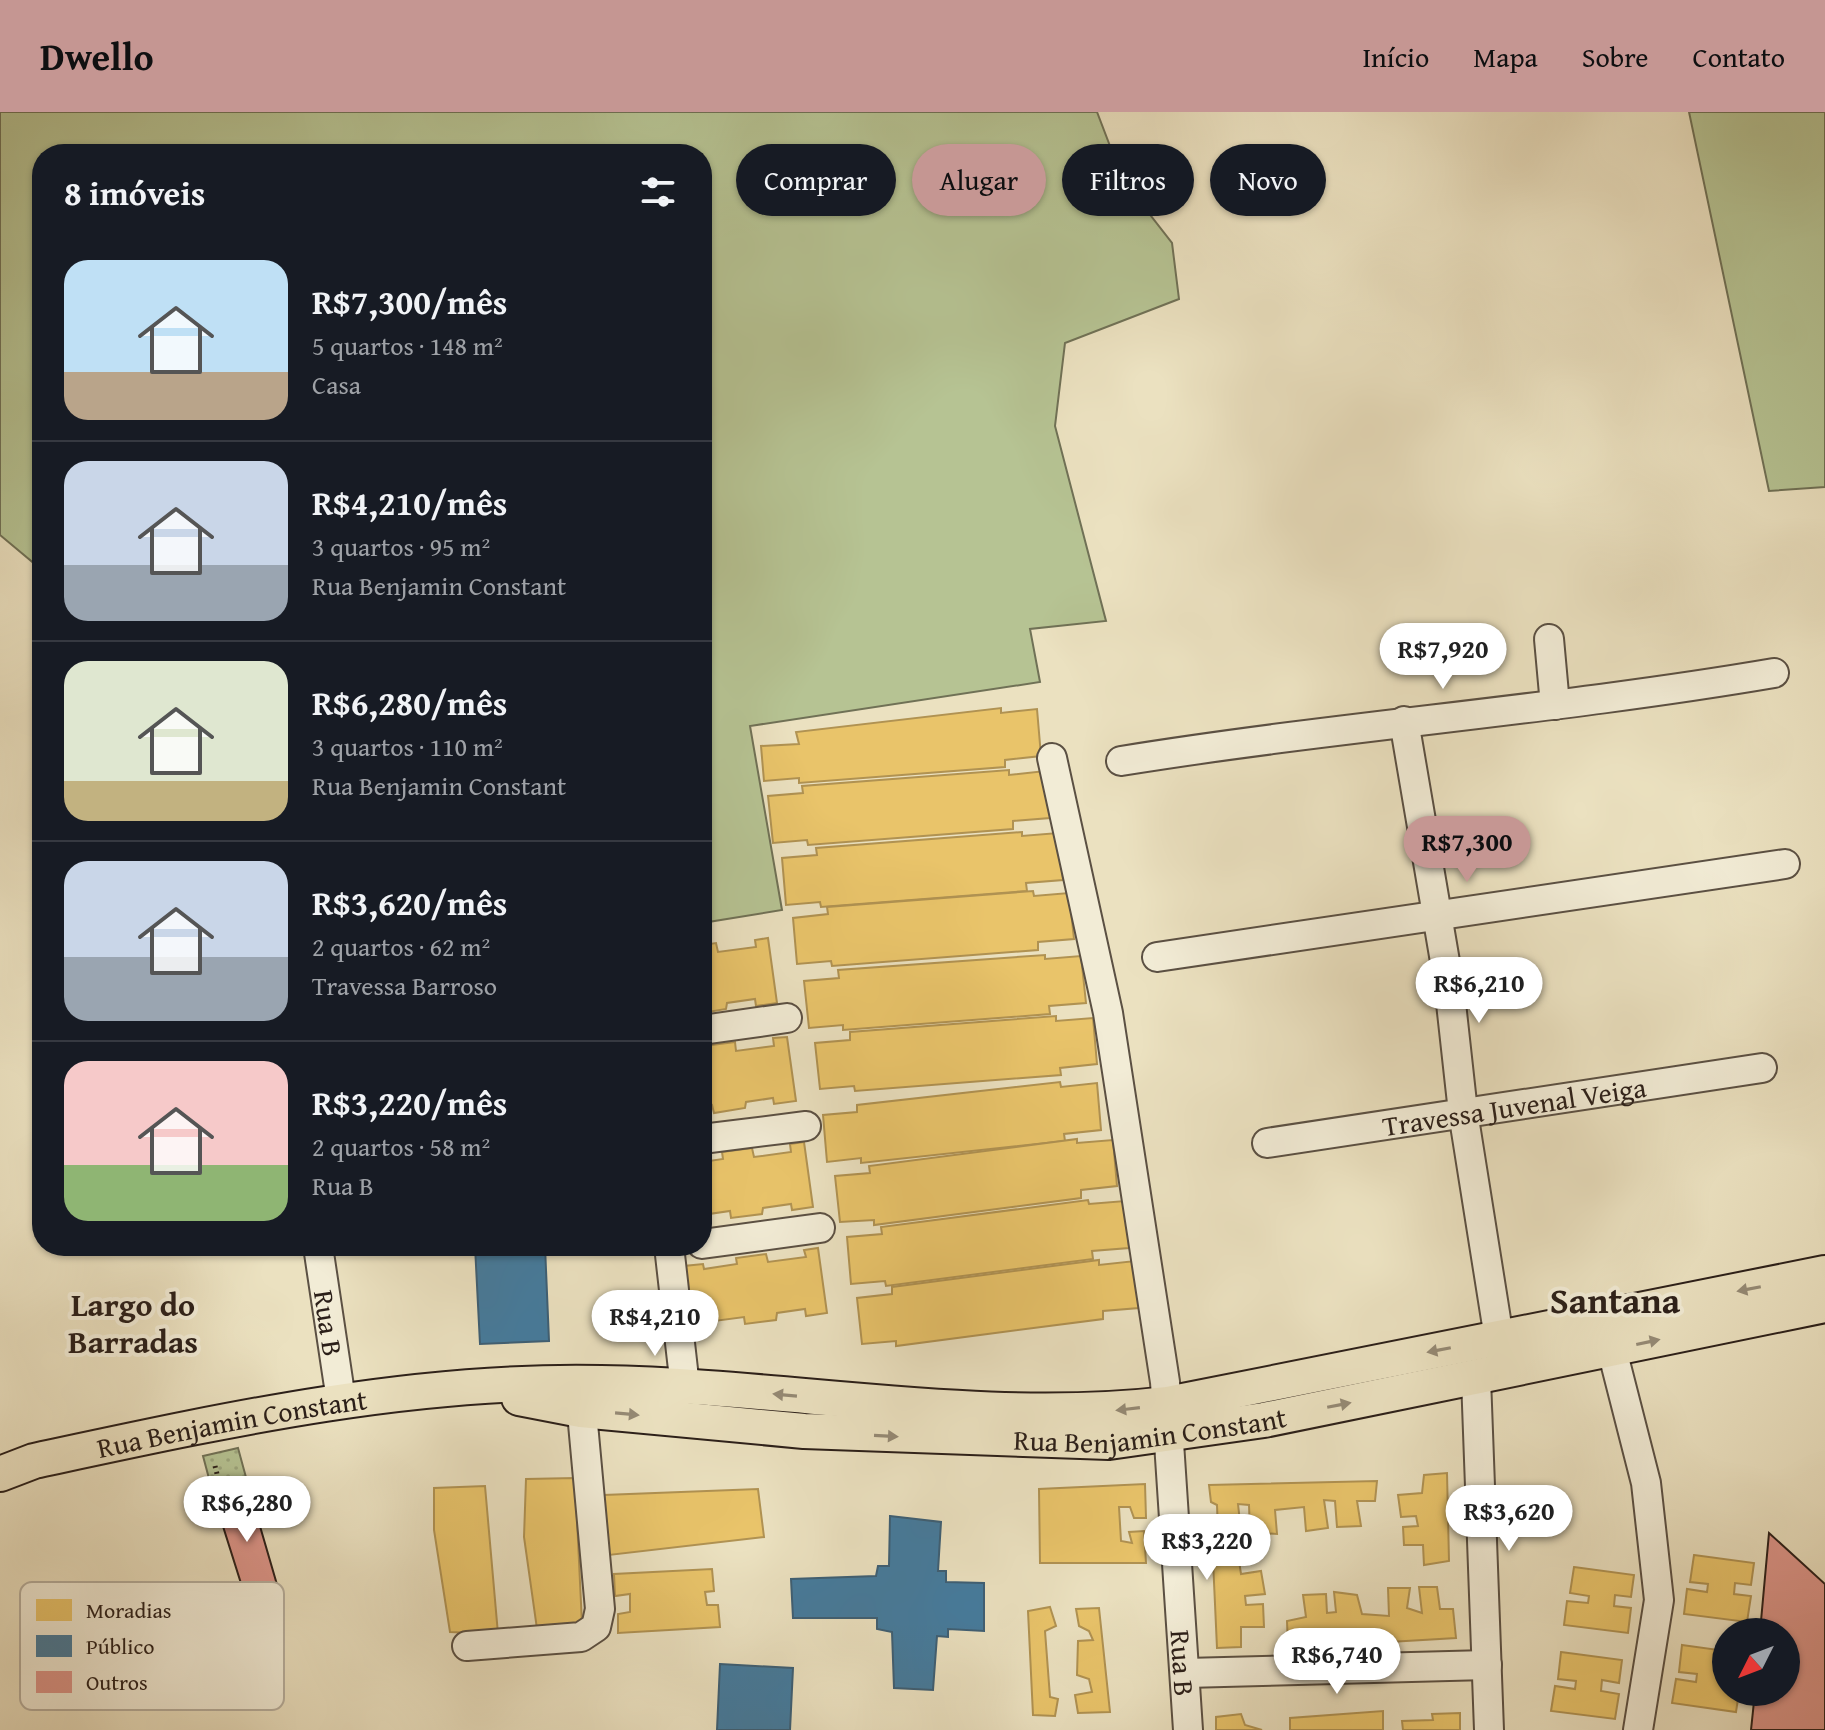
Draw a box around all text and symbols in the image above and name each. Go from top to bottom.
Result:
text: Dwello [40,28,154,84]
text: Início [1362,36,1429,77]
text: Mapa [1473,36,1538,77]
text: Sobre [1582,36,1648,77]
text: Contato [1692,36,1785,77]
chip: Comprar [736,144,896,216]
chip: Alugar [912,144,1046,216]
chip: Filtros [1062,144,1194,216]
chip: Novo [1210,144,1326,216]
text: 8 imóveis [64,168,205,217]
icon: filters [636,170,680,214]
text: R$7,300/mês [312,277,507,326]
icon: home [128,292,224,388]
text: 5 quartos · 148 m² [312,326,503,365]
text: Casa [312,365,361,404]
text: R$4,210/mês [312,478,507,527]
icon: home [128,493,224,589]
text: 3 quartos · 95 m² [312,527,490,566]
text: Rua Benjamin Constant [312,566,566,605]
pin: R$7,920 [1369,623,1517,691]
text: R$7,920 [1398,629,1488,668]
text: R$6,280/mês [312,678,507,727]
icon: home [128,693,224,789]
text: 3 quartos · 110 m² [312,727,503,766]
text: Rua Benjamin Constant [312,766,566,805]
pin: R$7,300 [1393,816,1541,884]
text: R$7,300 [1422,822,1512,861]
text: R$3,620/mês [312,878,507,927]
icon: home [128,893,224,989]
text: 2 quartos · 62 m² [312,927,490,966]
pin: R$6,210 [1405,957,1553,1025]
text: R$6,210 [1434,963,1524,1002]
text: Travessa Barroso [312,966,497,1005]
street label: Travessa Juvenal Veiga [1380,1065,1650,1146]
text: R$3,220/mês [312,1078,507,1127]
icon: home [128,1093,224,1189]
text: 2 quartos · 58 m² [312,1127,490,1166]
text: Rua B [312,1166,374,1205]
district label: Santana [1550,1273,1681,1326]
district label: Largo do Barradas [68,1281,198,1365]
one-way arrow [1736,1283,1761,1296]
street label: Rua B [304,1287,355,1359]
pin: R$4,210 [581,1290,729,1358]
text: R$4,210 [610,1296,700,1335]
one-way arrow [1636,1335,1661,1348]
one-way arrow [1426,1345,1451,1357]
street label: Rua Benjamin Constant [93,1378,369,1468]
one-way arrow [772,1388,797,1401]
street label: Rua Benjamin Constant [1013,1395,1290,1463]
one-way arrow [1326,1399,1351,1411]
one-way arrow [1115,1402,1140,1415]
one-way arrow [615,1408,640,1421]
one-way arrow [874,1430,899,1443]
pin: R$6,280 [173,1476,321,1544]
text: R$6,280 [202,1482,292,1521]
pin: R$3,620 [1435,1485,1583,1553]
text: R$3,620 [1464,1491,1554,1530]
pin: R$3,220 [1133,1514,1281,1582]
text: R$3,220 [1162,1520,1252,1559]
legend [20,1582,284,1710]
text: Moradias [86,1594,172,1626]
north arrow [1712,1618,1800,1706]
map controls [1712,1618,1800,1706]
street label: Rua B [1161,1628,1206,1697]
pin: R$6,740 [1263,1628,1411,1696]
text: Público [86,1630,154,1662]
text: R$6,740 [1292,1634,1382,1673]
text: Outros [86,1666,148,1698]

